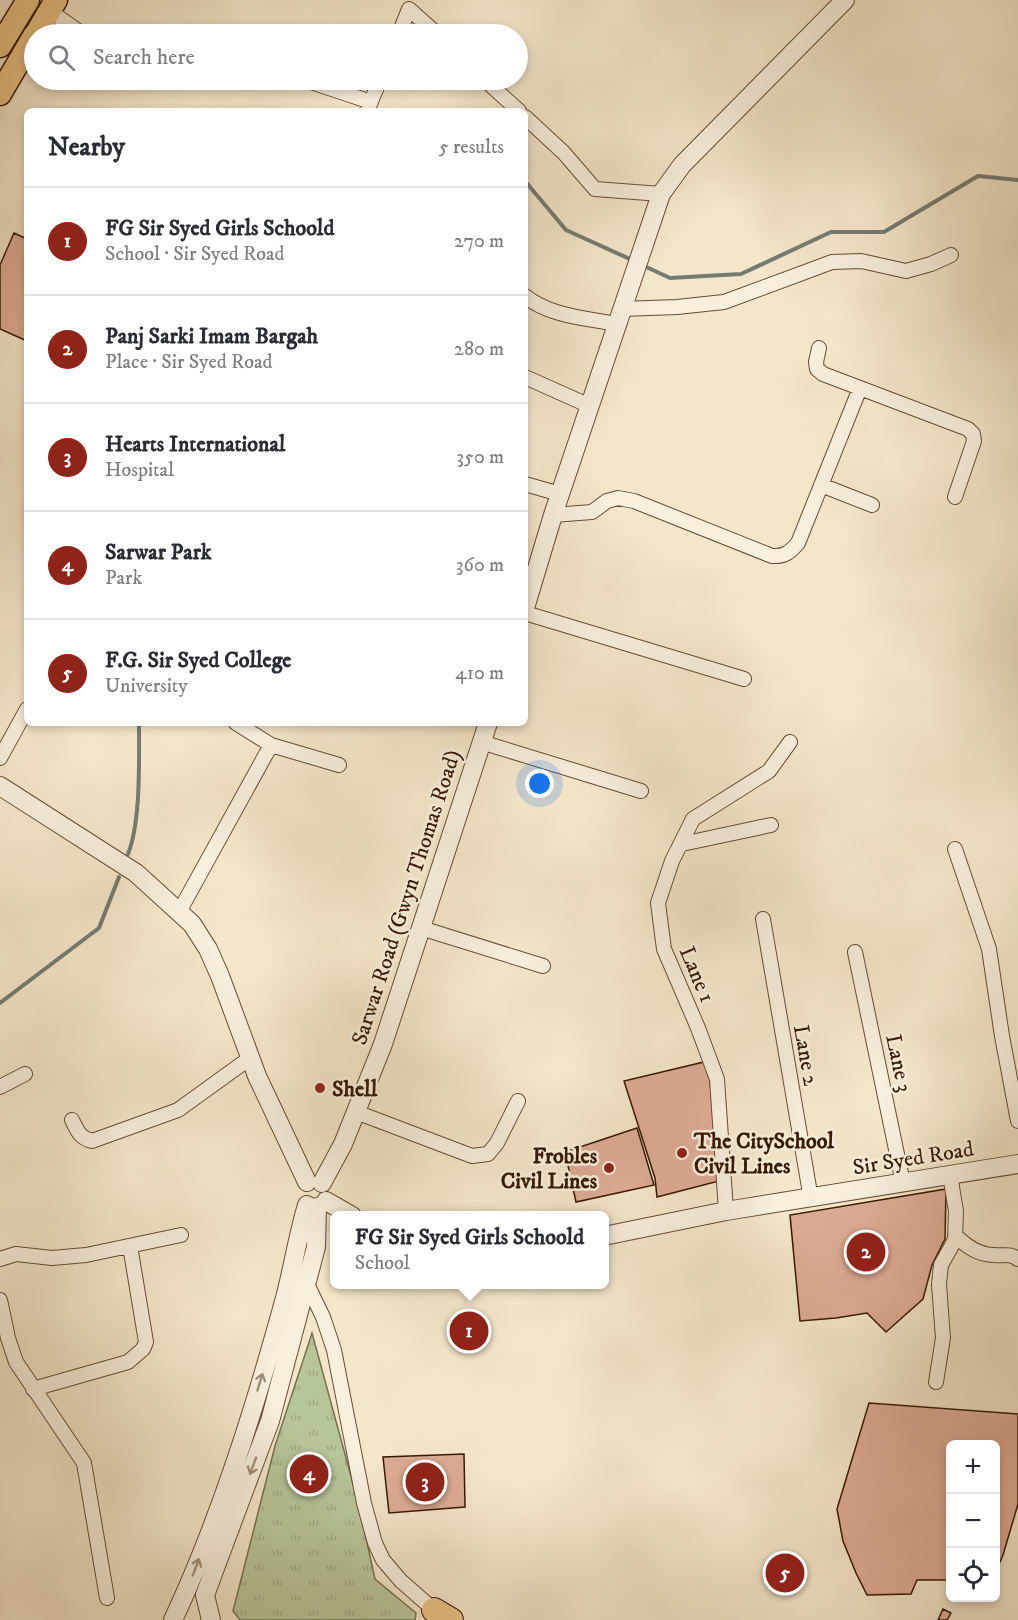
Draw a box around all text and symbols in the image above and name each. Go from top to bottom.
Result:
search box [24,24,528,90]
icon: search [45,41,78,74]
text: Search here [93,44,195,71]
text: Nearby [48,131,125,164]
text: 5 results [439,135,504,160]
text: FG Sir Syed Girls Schoold [105,215,334,242]
text: 1 [64,229,71,254]
text: 270 m [454,229,504,254]
text: School · Sir Syed Road [105,242,284,267]
text: Panj Sarki Imam Bargah [105,323,318,350]
text: 2 [63,337,72,362]
text: 280 m [454,337,504,362]
text: Place · Sir Syed Road [105,350,272,375]
text: Hearts International [105,431,285,458]
text: 3 [64,445,71,470]
text: 350 m [457,445,504,470]
text: Hospital [105,458,174,483]
text: Sarwar Park [105,539,212,566]
text: 4 [62,553,73,578]
text: 360 m [456,553,504,578]
text: Park [105,566,142,591]
text: F.G. Sir Syed College [105,647,291,674]
text: 5 [63,661,72,686]
text: 410 m [455,661,504,686]
text: University [105,674,188,699]
street label: Sarwar Road (Gwyn Thomas Road) [346,746,467,1049]
your location [525,769,554,798]
street label: Lane 1 [673,942,720,1007]
street label: Lane 2 [787,1023,824,1088]
street label: Lane 3 [879,1032,918,1095]
place label: Shell [332,1076,378,1103]
marker: Shell [313,1081,327,1095]
place label: The CitySchool Civil Lines [693,1128,834,1180]
street label: Sir Syed Road [851,1136,976,1181]
place label: Frobles Civil Lines [501,1143,598,1195]
marker: The CitySchool Civil Lines [675,1146,689,1160]
marker: Frobles Civil Lines [602,1161,616,1175]
popup [330,1211,609,1289]
text: FG Sir Syed Girls Schoold [355,1224,584,1251]
pin: 2 [846,1230,886,1274]
text: School [355,1251,410,1276]
pin: 1 [450,1308,488,1354]
one-way arrow [255,1373,266,1392]
map controls [946,1440,1000,1602]
button: + [946,1440,1000,1494]
pin: 4 [290,1452,328,1496]
one-way arrow [247,1457,258,1475]
pin: 3 [406,1460,444,1504]
button: − [946,1494,1000,1548]
button: locate [946,1548,1000,1602]
pin: 5 [766,1550,804,1596]
one-way arrow [192,1558,203,1576]

